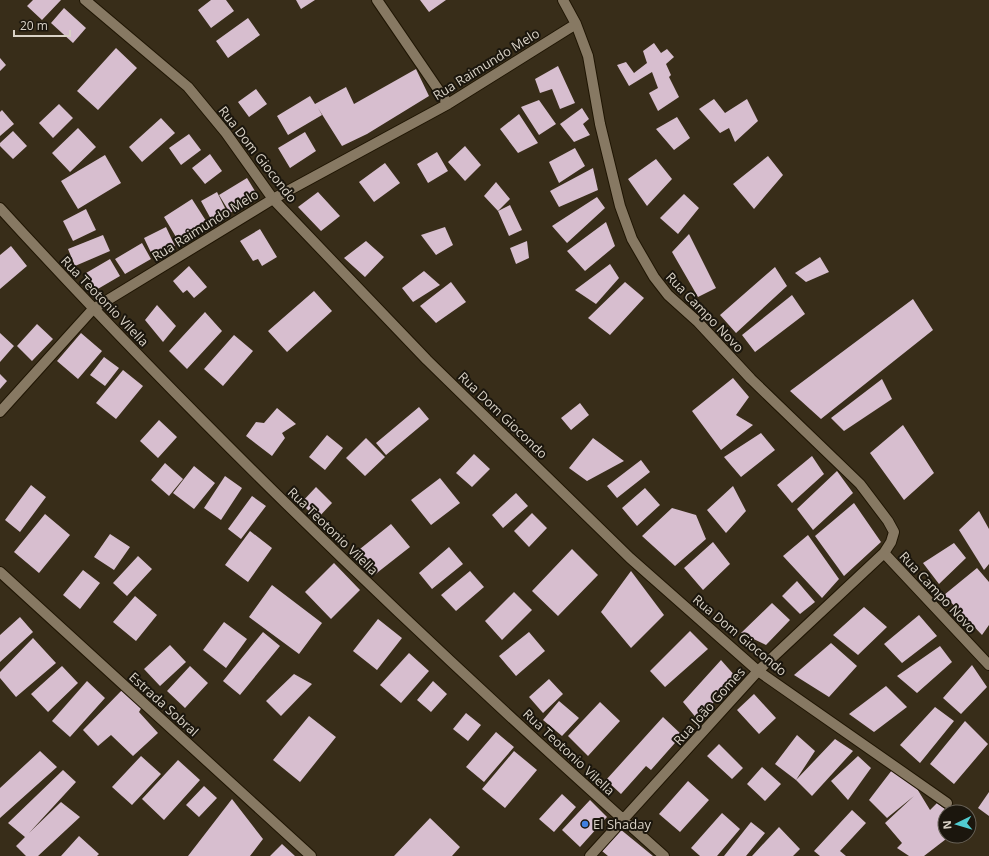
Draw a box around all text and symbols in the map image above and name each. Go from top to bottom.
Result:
scale bar [14,12,70,38]
text: 20 m [20,17,48,34]
street label: Rua Raimundo Melo [429,24,543,104]
street label: Rua Dom Giocondo [215,102,301,206]
street label: Rua Raimundo Melo [148,185,262,265]
street label: Rua Teotonio Vilella [57,252,153,350]
street label: Rua Campo Novo [662,268,748,356]
street label: Rua Dom Giocondo [454,368,552,462]
street label: Rua Teotonio Vilella [284,483,382,579]
street label: Rua Campo Novo [896,547,981,637]
street label: Rua Dom Giocondo [689,590,791,680]
street label: Rua João Gomes [669,663,749,749]
street label: Estrada Sobral [125,668,203,740]
street label: Rua Teotonio Vilella [519,705,619,799]
north arrow [937,804,977,844]
place label: El Shaday [593,815,651,833]
marker: El Shaday [580,819,590,829]
text: N [939,820,954,830]

